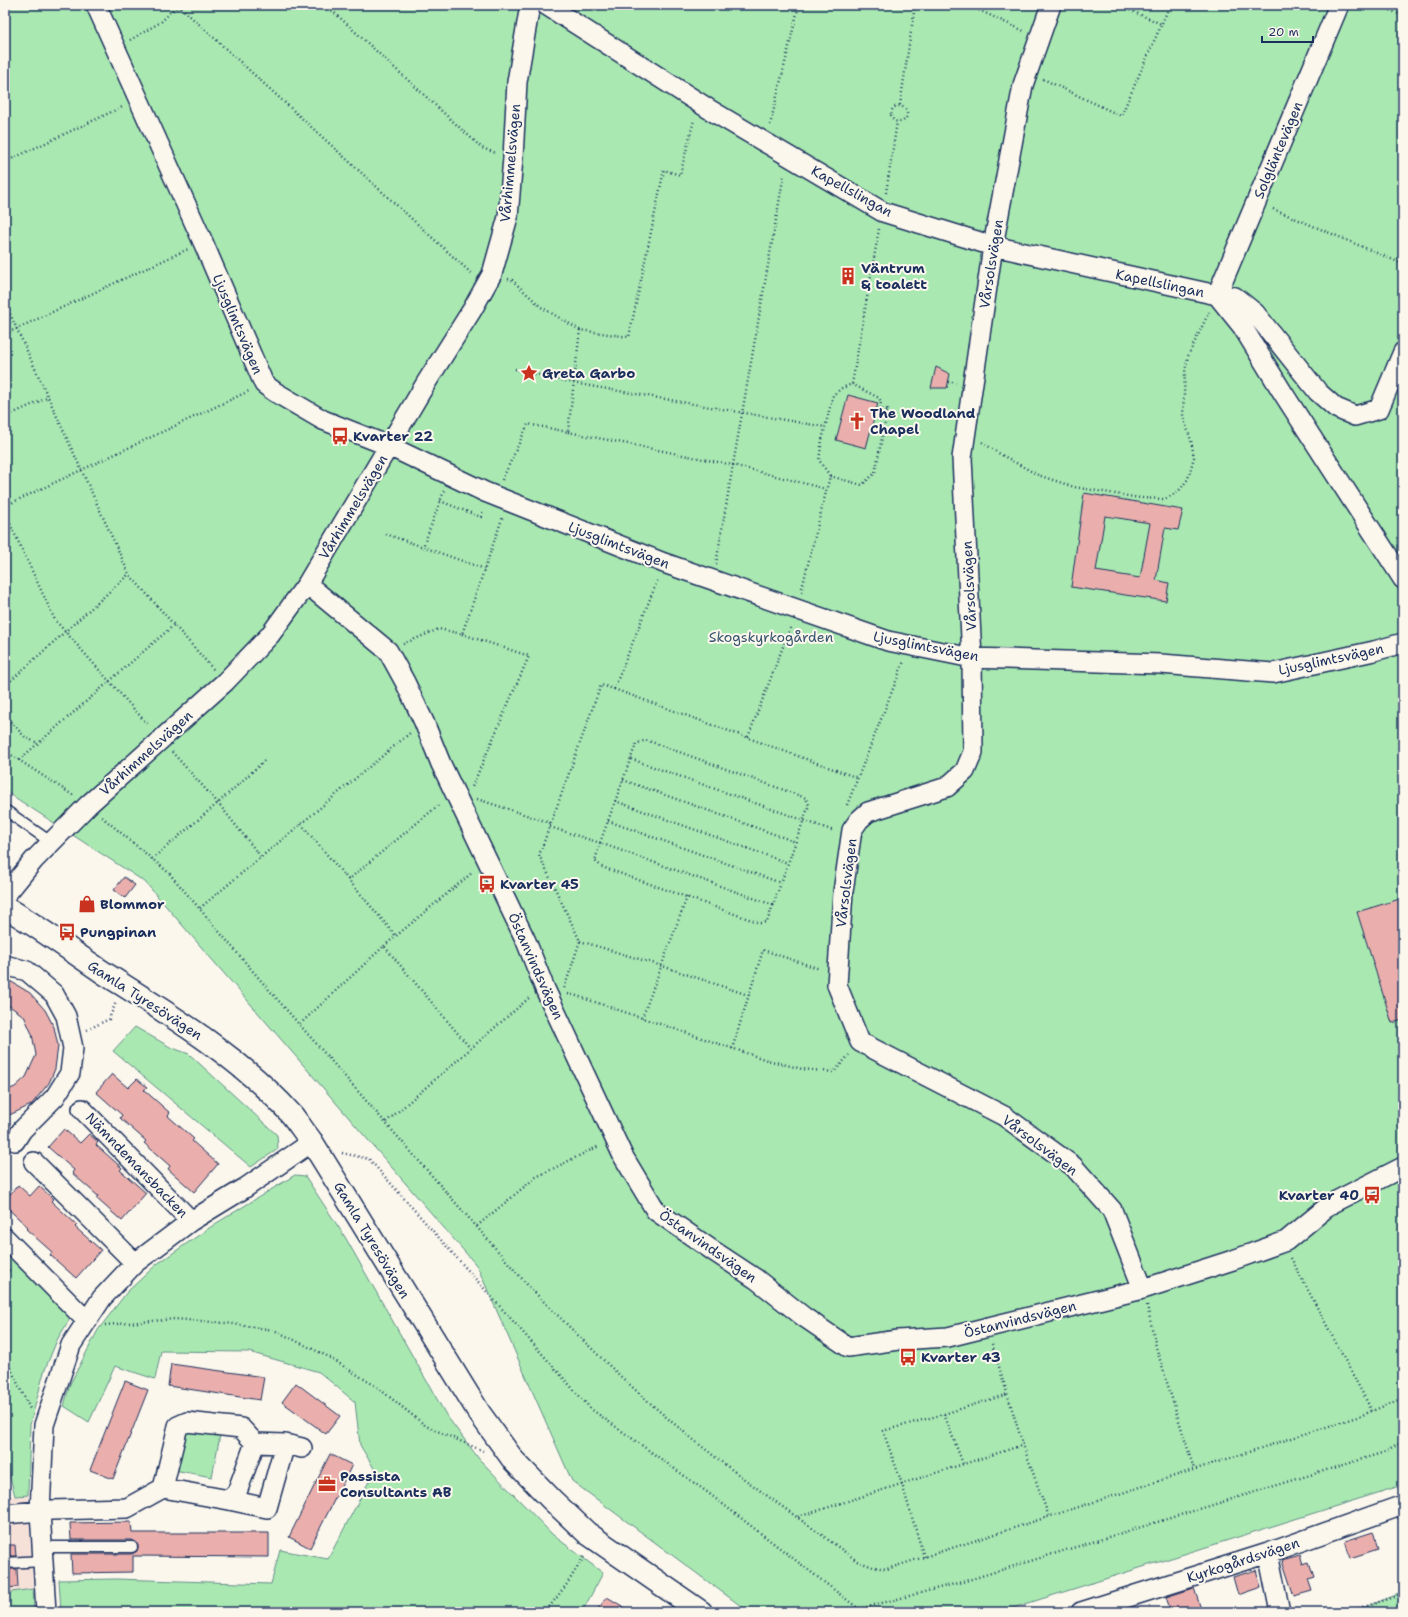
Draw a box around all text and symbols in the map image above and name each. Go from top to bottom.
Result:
scale bar [1262,18,1313,44]
text: 20 m [1268,24,1299,40]
street label: Solgläntevägen [1249,98,1307,201]
street label: Vårhimmelsvägen [496,102,524,223]
street label: Kapellslingan [808,161,896,221]
street label: Vårsolsvägen [975,218,1007,310]
place label: Väntrum & toalett [861,259,927,293]
street label: Kapellslingan [1114,265,1206,301]
building icon: Väntrum & toalett [838,266,858,286]
street label: Ljusglimtsvägen [209,271,267,377]
place icon: Greta Garbo [519,363,539,383]
place label: Greta Garbo [542,364,635,382]
place label: The Woodland Chapel [870,404,976,438]
church icon: The Woodland Chapel [847,411,867,431]
bus stop icon: Kvarter 22 [330,426,350,446]
place label: Kvarter 22 [353,427,433,445]
street label: Vårhimmelsvägen [315,451,392,563]
street label: Ljusglimtsvägen [566,517,673,573]
street label: Vårsolsvägen [958,540,980,631]
street label: Ljusglimtsvägen [872,627,981,665]
park label: Skogskyrkogården [709,628,834,646]
street label: Ljusglimtsvägen [1277,639,1386,679]
street label: Vårhimmelsvägen [96,706,197,800]
street label: Vårsolsvägen [832,837,860,929]
bus stop icon: Kvarter 45 [477,874,497,894]
place label: Kvarter 45 [500,875,579,893]
shop icon: Blommor [77,894,97,914]
place label: Blommor [100,895,165,913]
street label: Östanvindsvägen [504,910,568,1023]
bus stop icon: Pungpinan [57,922,77,942]
place label: Pungpinan [80,923,156,941]
street label: Gamla Tyresövägen [84,956,206,1044]
street label: Nämndemansbacken [82,1108,192,1222]
street label: Vårsolsvägen [999,1111,1082,1180]
street label: Gamla Tyresövägen [330,1178,414,1302]
bus stop icon: Kvarter 40 [1362,1185,1382,1205]
place label: Kvarter 40 [1279,1186,1359,1204]
street label: Östanvindsvägen [656,1206,761,1287]
street label: Östanvindsvägen [962,1296,1078,1342]
bus stop icon: Kvarter 43 [898,1347,918,1367]
place label: Kvarter 43 [921,1348,1001,1366]
place label: Passista Consultants AB [340,1467,452,1501]
office icon: Passista Consultants AB [317,1474,337,1494]
street label: Kyrkogårdsvägen [1184,1533,1302,1587]

